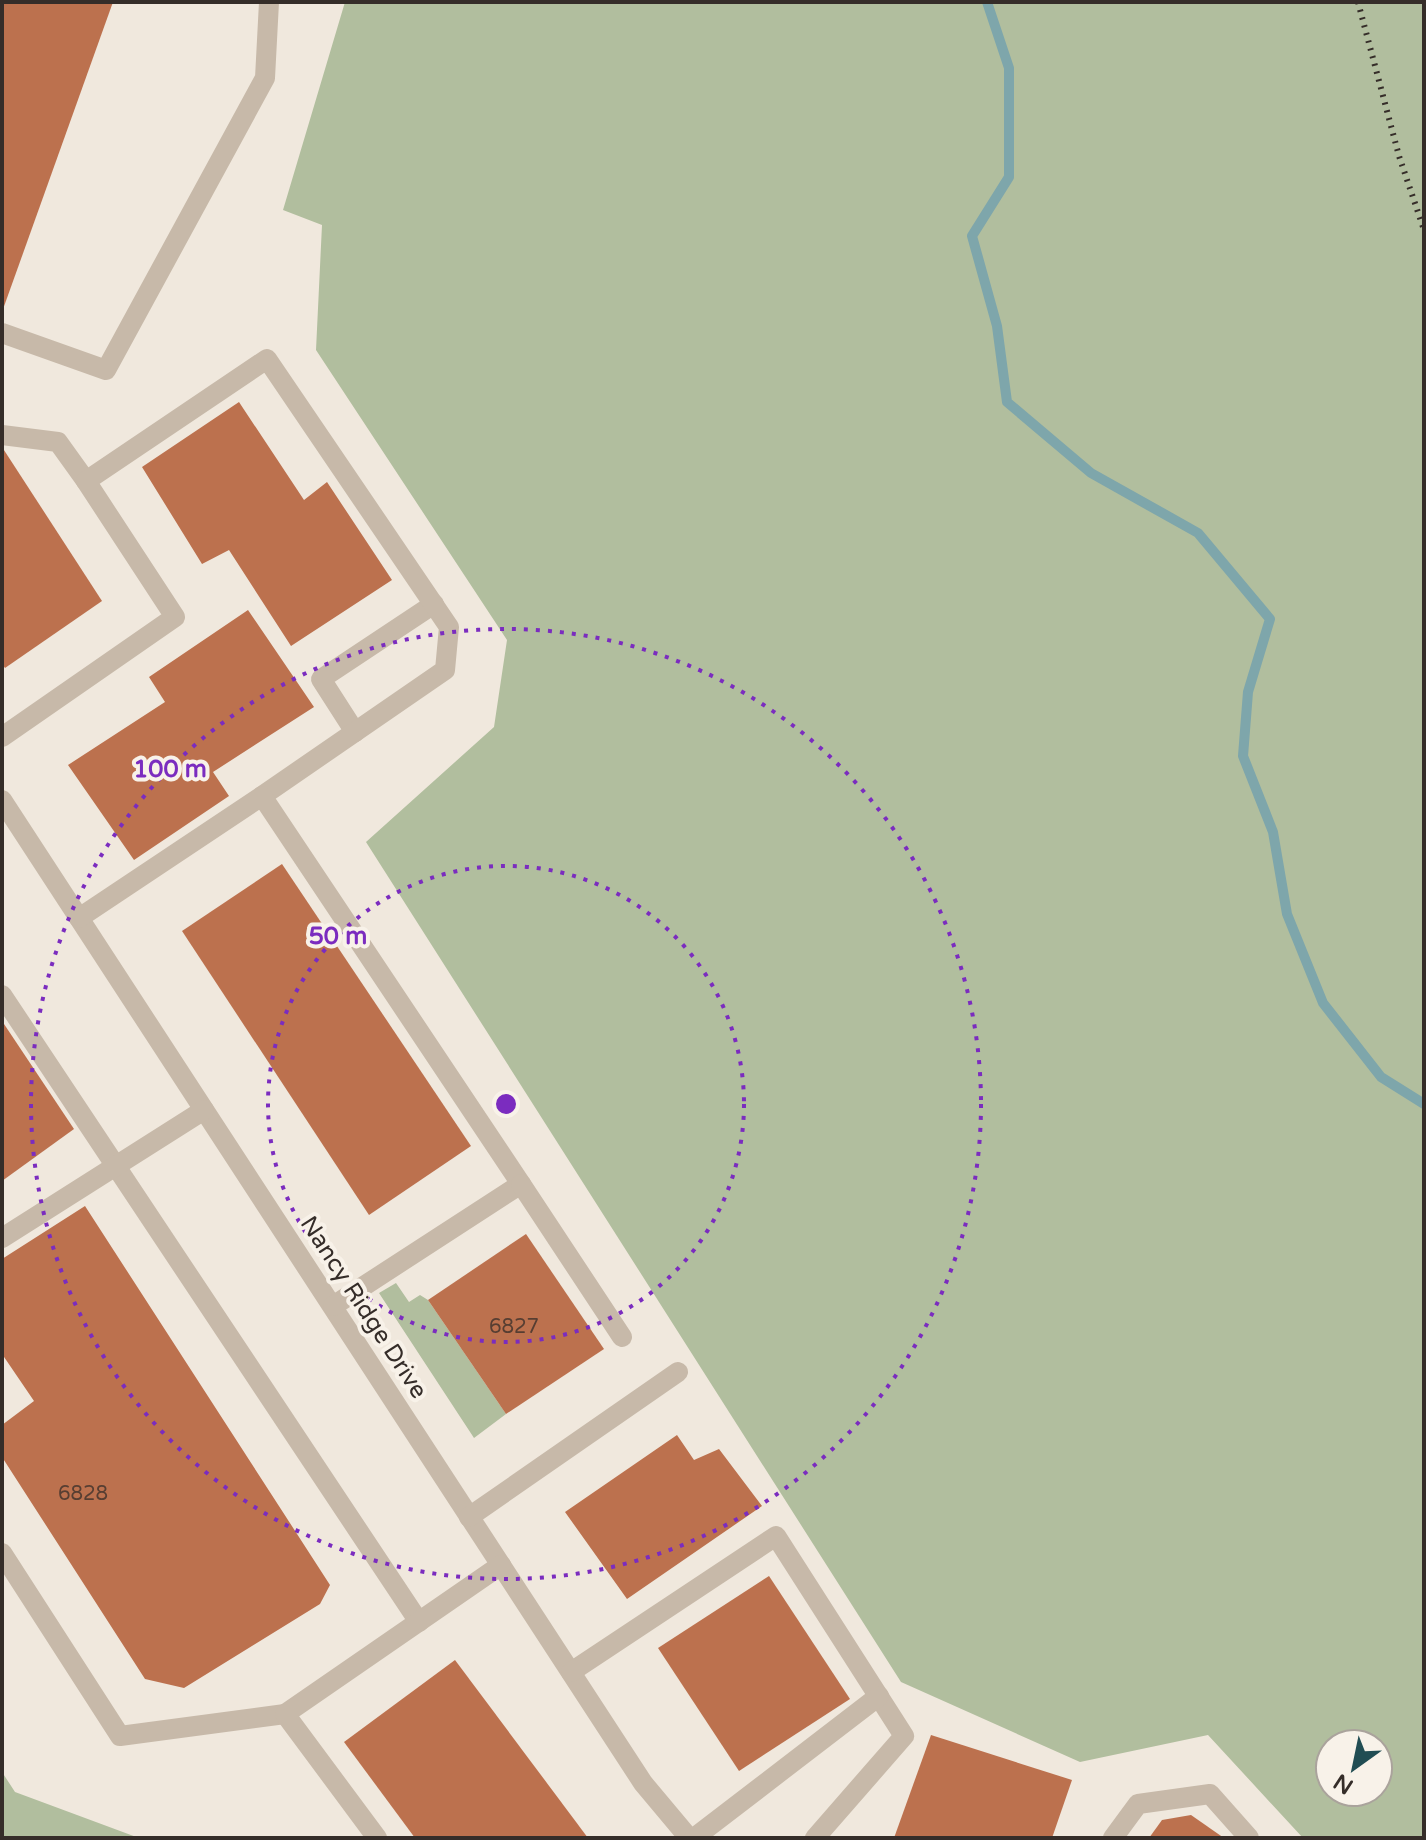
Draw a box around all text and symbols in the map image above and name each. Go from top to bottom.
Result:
text: 100 m [133,755,207,784]
text: 50 m [309,922,367,951]
centre of rings [492,1090,520,1118]
street label: Nancy Ridge Drive [294,1211,433,1404]
house number: 6827 [489,1315,539,1339]
house number: 6828 [58,1482,108,1506]
north arrow [1314,1728,1394,1808]
text: N [1329,1768,1358,1800]

